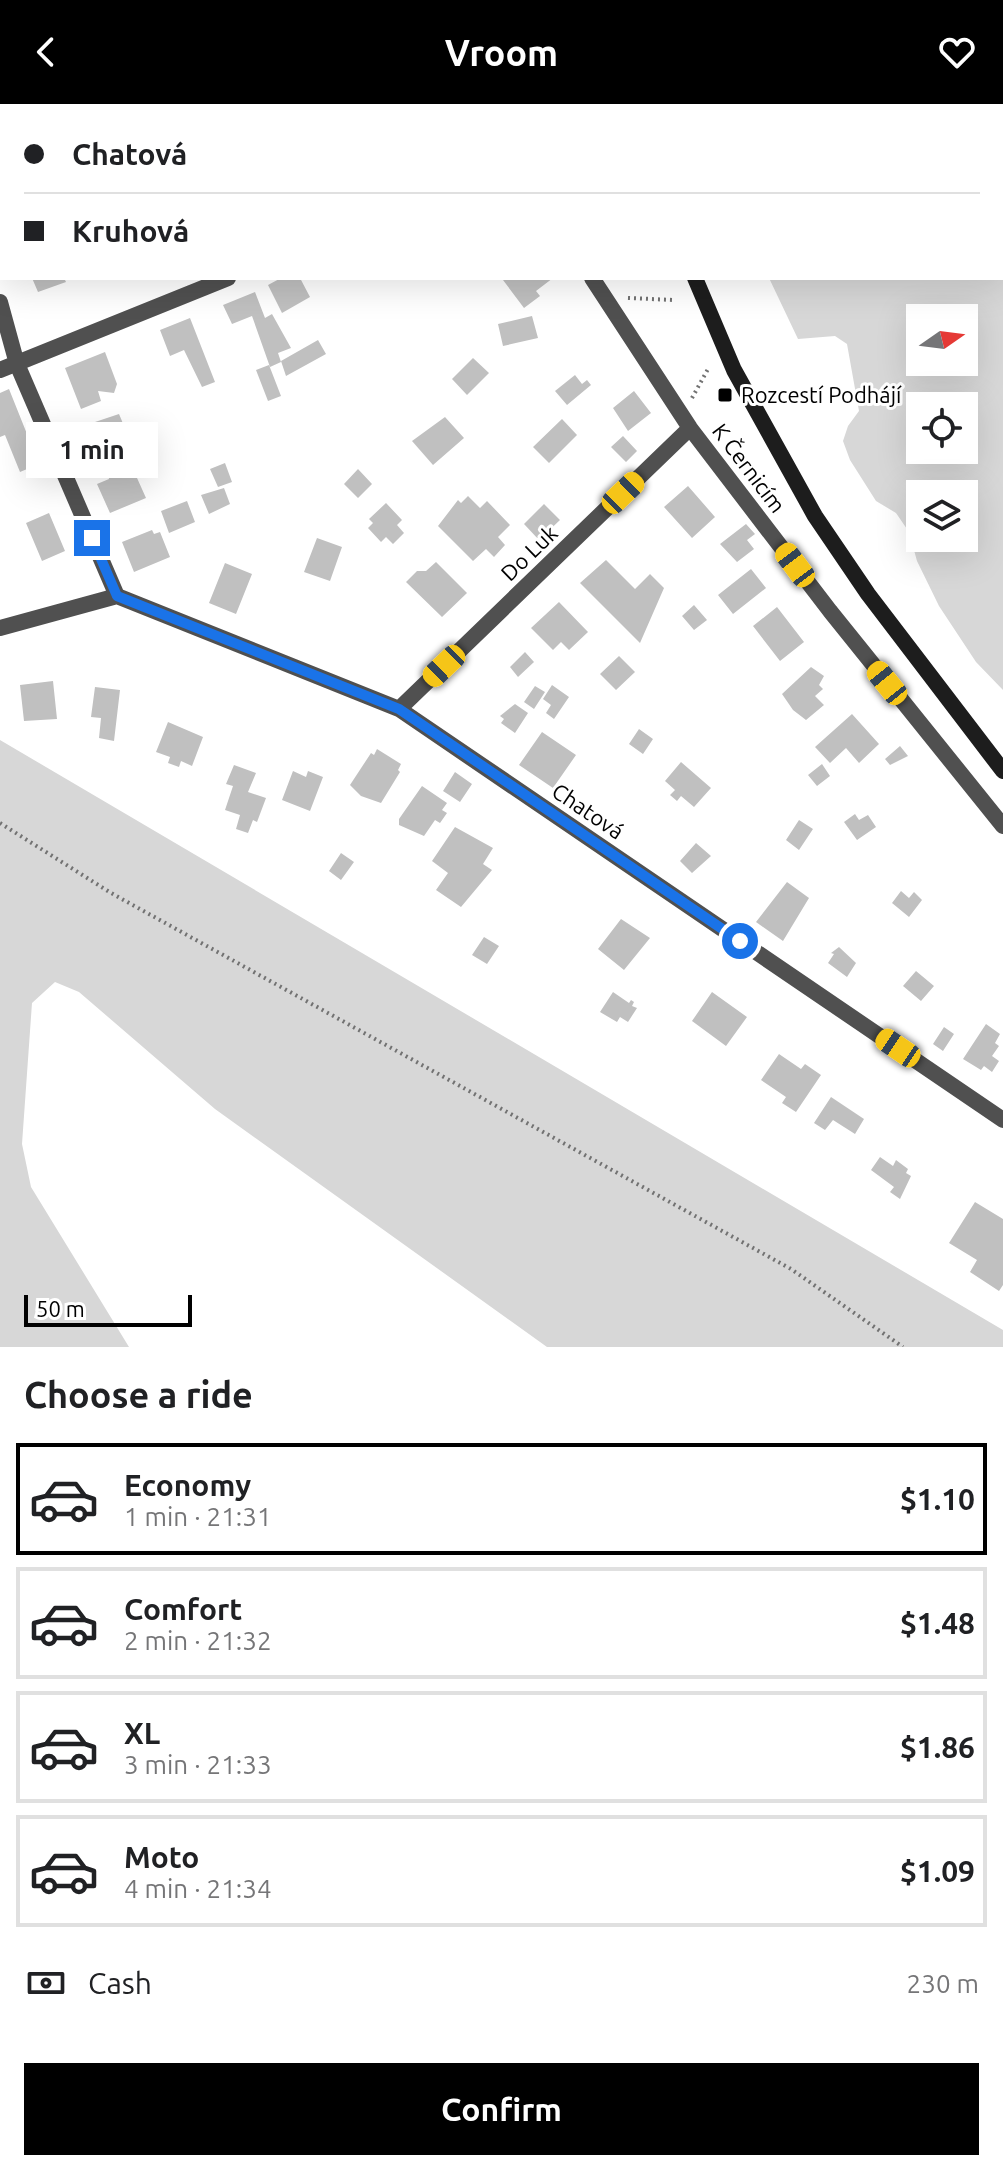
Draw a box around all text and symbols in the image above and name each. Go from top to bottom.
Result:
icon: back [24,30,68,74]
icon: heart [935,30,979,74]
text: Vroom [445,32,558,73]
text: Chatová [72,137,187,171]
text: Kruhová [72,214,189,248]
north arrow [906,304,978,376]
map controls [906,304,978,552]
place label: Rozcestí Podhájí [741,382,902,407]
marker: Rozcestí Podhájí [716,386,734,404]
button: locate [906,392,978,464]
street label: K Černicím [708,418,791,517]
callout: 1 min [26,422,158,478]
text: 1 min [59,435,125,464]
car [597,468,649,518]
button: layers [906,480,978,552]
route end [74,520,110,556]
street label: Do Luk [495,520,562,585]
car [771,539,819,591]
car [418,641,470,691]
car [863,657,911,709]
street label: Chatová [548,778,629,844]
route start [722,923,758,959]
car [871,1025,925,1071]
scale bar [24,1291,192,1327]
text: 50 m [36,1296,85,1321]
text: Choose a ride [24,1374,253,1415]
icon: car [28,1463,100,1535]
text: Economy [124,1468,251,1502]
text: $1.10 [900,1482,975,1516]
text: 1 min · 21:31 [124,1502,272,1531]
icon: car [28,1587,100,1659]
text: Comfort [124,1592,242,1626]
text: $1.48 [900,1606,975,1640]
text: 2 min · 21:32 [124,1626,272,1655]
icon: car [28,1711,100,1783]
text: XL [124,1716,160,1750]
text: $1.86 [900,1730,975,1764]
text: 3 min · 21:33 [124,1750,272,1779]
icon: car [28,1835,100,1907]
text: Moto [124,1840,199,1874]
text: $1.09 [900,1854,975,1888]
text: 4 min · 21:34 [124,1874,272,1903]
icon: cash [24,1961,68,2005]
text: Cash [88,1966,152,2000]
text: 230 m [907,1969,979,1998]
button: Confirm [24,2063,979,2155]

